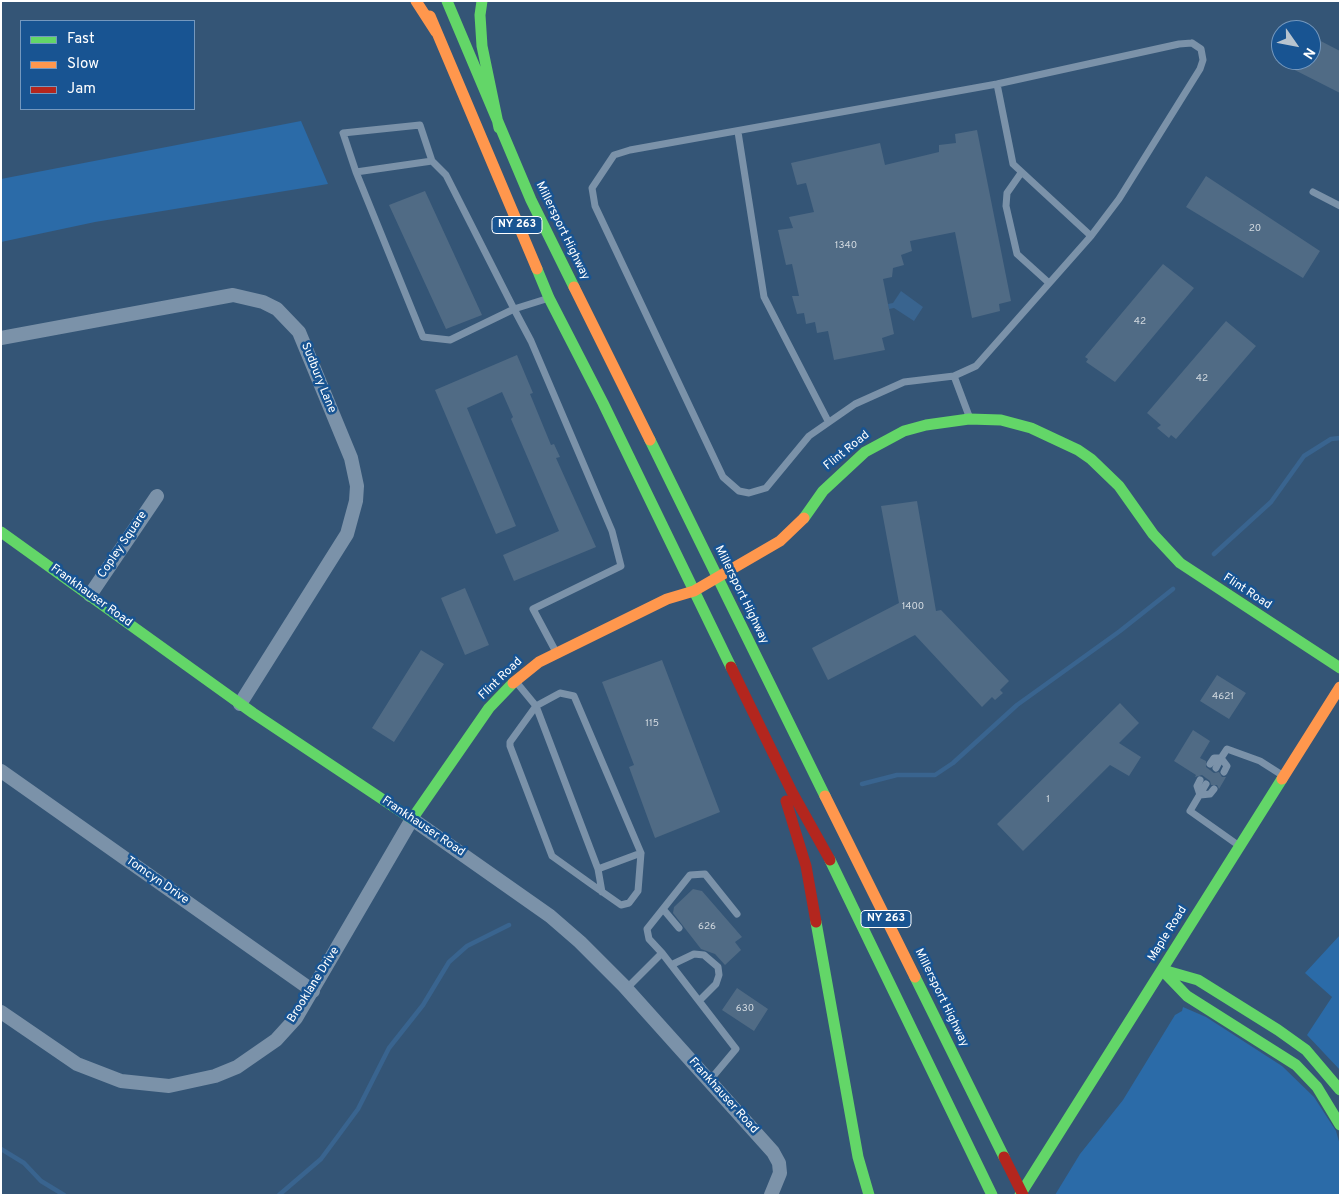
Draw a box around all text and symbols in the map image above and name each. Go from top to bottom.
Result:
legend [20,20,195,110]
north arrow [1271,20,1321,70]
text: Fast [67,30,95,49]
text: N [1298,44,1318,62]
text: Slow [67,55,99,74]
text: Jam [67,80,96,99]
street label: Millersport Highway [532,180,592,282]
road number: NY 263 [492,216,542,234]
house number: 20 [1249,223,1261,235]
house number: 1340 [835,240,857,252]
house number: 42 [1134,316,1146,328]
street label: Sudbury Lane [297,341,339,415]
house number: 42 [1196,373,1208,385]
street label: Flint Road [821,428,873,474]
street label: Copley Square [95,509,151,581]
street label: Millersport Highway [711,544,771,646]
street label: Frankhauser Road [47,562,135,630]
street label: Flint Road [1220,571,1274,613]
house number: 1400 [902,601,924,613]
street label: Flint Road [476,655,526,703]
house number: 4621 [1212,691,1234,703]
house number: 115 [645,718,659,730]
street label: Frankhauser Road [379,794,467,860]
house number: 1 [1046,794,1050,806]
street label: Tomcyn Drive [123,854,191,908]
street label: Maple Road [1145,904,1191,964]
road number: NY 263 [861,911,911,928]
house number: 626 [698,921,716,933]
street label: Brooklane Drive [285,945,343,1025]
street label: Millersport Highway [911,947,971,1049]
house number: 630 [736,1003,754,1015]
street label: Frankhauser Road [685,1055,761,1137]

